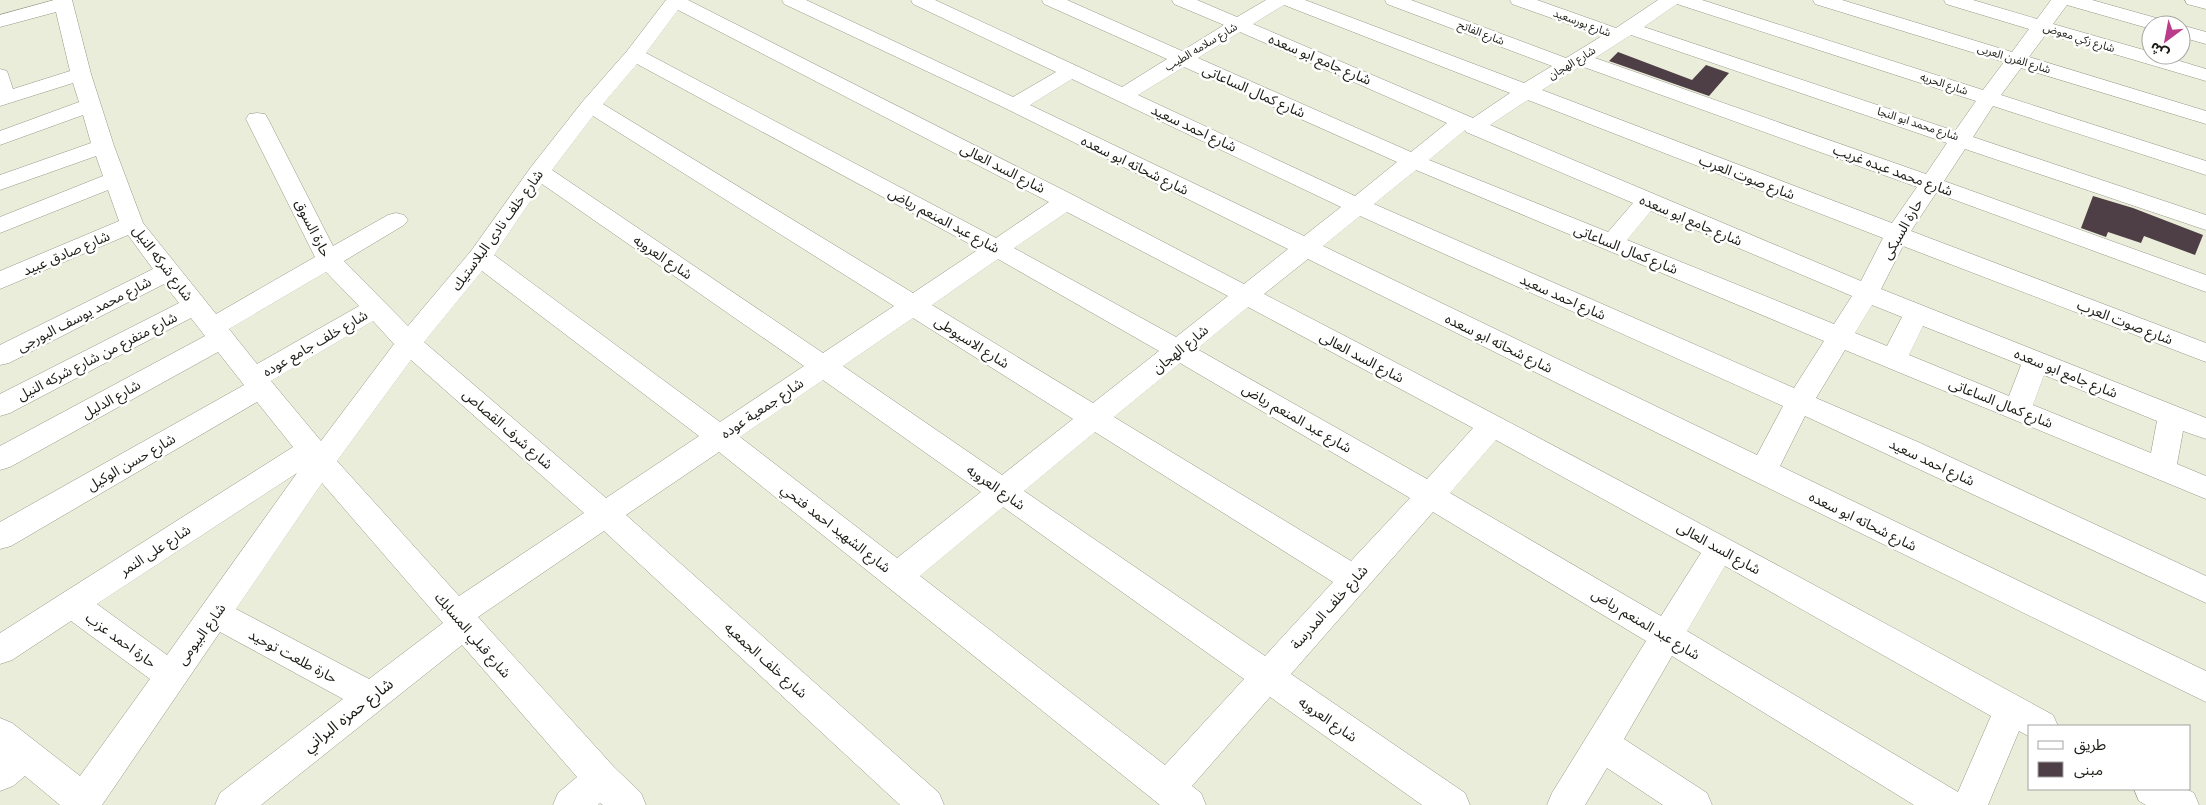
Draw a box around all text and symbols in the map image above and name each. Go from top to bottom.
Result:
street label: شارع بورسعيد [1551,7,1613,40]
north arrow [2141,15,2191,65]
street label: شارع الفاتح [1456,18,1506,49]
street label: شارع سلامه الطيب [1162,20,1241,75]
street label: شارع زكي معوض [2041,21,2117,58]
street label: شارع جامع ابو سعده [1265,30,1374,91]
text: ش [2147,39,2171,63]
street label: شارع الفرن العربى [1975,42,2053,77]
street label: شارع الهجان [1546,44,1599,83]
street label: شارع كمال الساعاتى [1199,61,1308,124]
street label: شارع الحريه [1918,70,1970,99]
street label: شارع احمد سعيد [1148,101,1239,157]
street label: شارع محمد ابو النجا [1875,105,1961,144]
street label: شارع شحاته ابو سعده [1077,132,1191,201]
street label: شارع السد العالى [957,140,1048,199]
street label: شارع محمد عبده غريب [1830,141,1955,202]
street label: شارع صوت العرب [1696,151,1797,205]
street label: شارع خلف نادى البلاستيك [448,167,549,295]
street label: شارع عبد المنعم رياض [884,184,1002,259]
street label: شارع جامع ابو سعده [1636,191,1745,252]
street label: حارة السبكى [1878,196,1927,263]
street label: حارة السوق [291,197,334,260]
street label: شارع كمال الساعاتى [1571,221,1680,280]
street label: شارع شركه النيل [127,222,196,306]
street label: شارع صادق عبيد [20,227,113,281]
street label: شارع العروبه [629,232,695,285]
street label: شارع احمد سعيد [1516,271,1608,326]
street label: شارع محمد يوسف البورجى [14,273,155,357]
street label: شارع صوت العرب [2074,296,2175,350]
street label: شارع خلف جامع عوده [260,306,372,382]
street label: شارع متفرع من شارع شركه النيل [14,309,181,406]
street label: شارع شحاته ابو سعده [1441,310,1555,379]
street label: شارع الاسيوطى [930,313,1012,374]
street label: شارع الهجان [1149,322,1213,379]
street label: شارع السد العالى [1316,328,1407,389]
street label: شارع جامع ابو سعده [2011,345,2120,404]
street label: شارع جمعية عوده [718,375,808,444]
street label: شارع كمال الساعاتى [1946,375,2055,434]
street label: شارع الدليل [79,376,144,424]
street label: شارع عبد المنعم رياض [1238,380,1354,458]
street label: شارع شرف القصاص [458,386,556,475]
street label: شارع حسن الوكيل [84,430,180,496]
street label: شارع احمد سعيد [1886,435,1977,491]
street label: شارع العروبه [962,461,1028,515]
street label: شارع الشهيد احمد فتحي [776,480,894,578]
street label: شارع شحاته ابو سعده [1805,488,1919,557]
street label: شارع السد العالى [1673,518,1763,580]
street label: شارع على النمر [116,521,195,582]
street label: شارع خلف المدرسة [1287,562,1373,654]
street label: شارع عبد المنعم رياض [1587,585,1703,665]
street label: شارع قبلي المسابك [429,589,514,683]
street label: شارع البيومى [173,600,231,670]
street label: حارة احمد عزب [82,609,159,672]
street label: شارع خلف الجمعيه [719,619,811,703]
street label: حارة طلعت توحيد [246,626,340,687]
street label: شارع حمزه البراني [299,674,399,758]
street label: شارع العروبه [1294,693,1360,747]
legend [2028,725,2191,790]
text: طريق [2074,736,2106,755]
text: مبنى [2074,761,2103,779]

